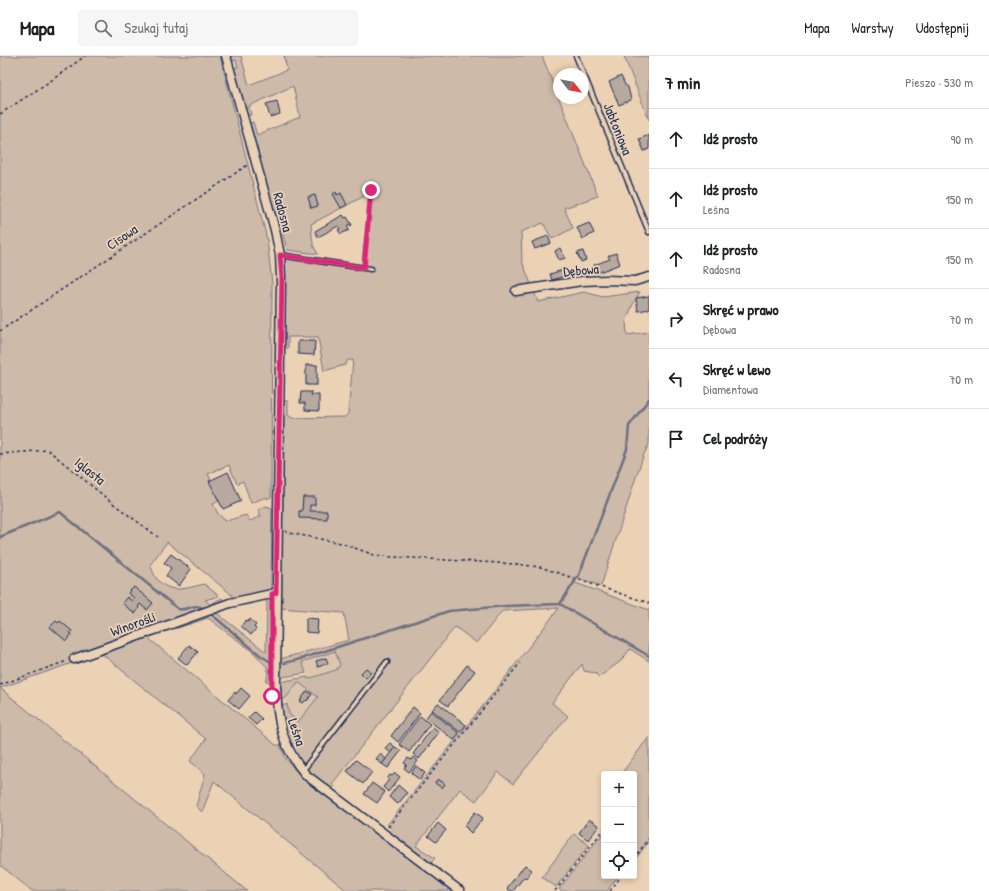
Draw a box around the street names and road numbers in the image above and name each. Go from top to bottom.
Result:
street label: Jabłoniowa [599,100,638,158]
street label: Radosna [269,190,298,234]
street label: Cisowa [102,219,141,254]
street label: Dębowa [562,258,600,281]
street label: Iglasta [70,452,110,490]
street label: Winorośli [107,607,158,640]
street label: Leśna [284,716,311,749]

